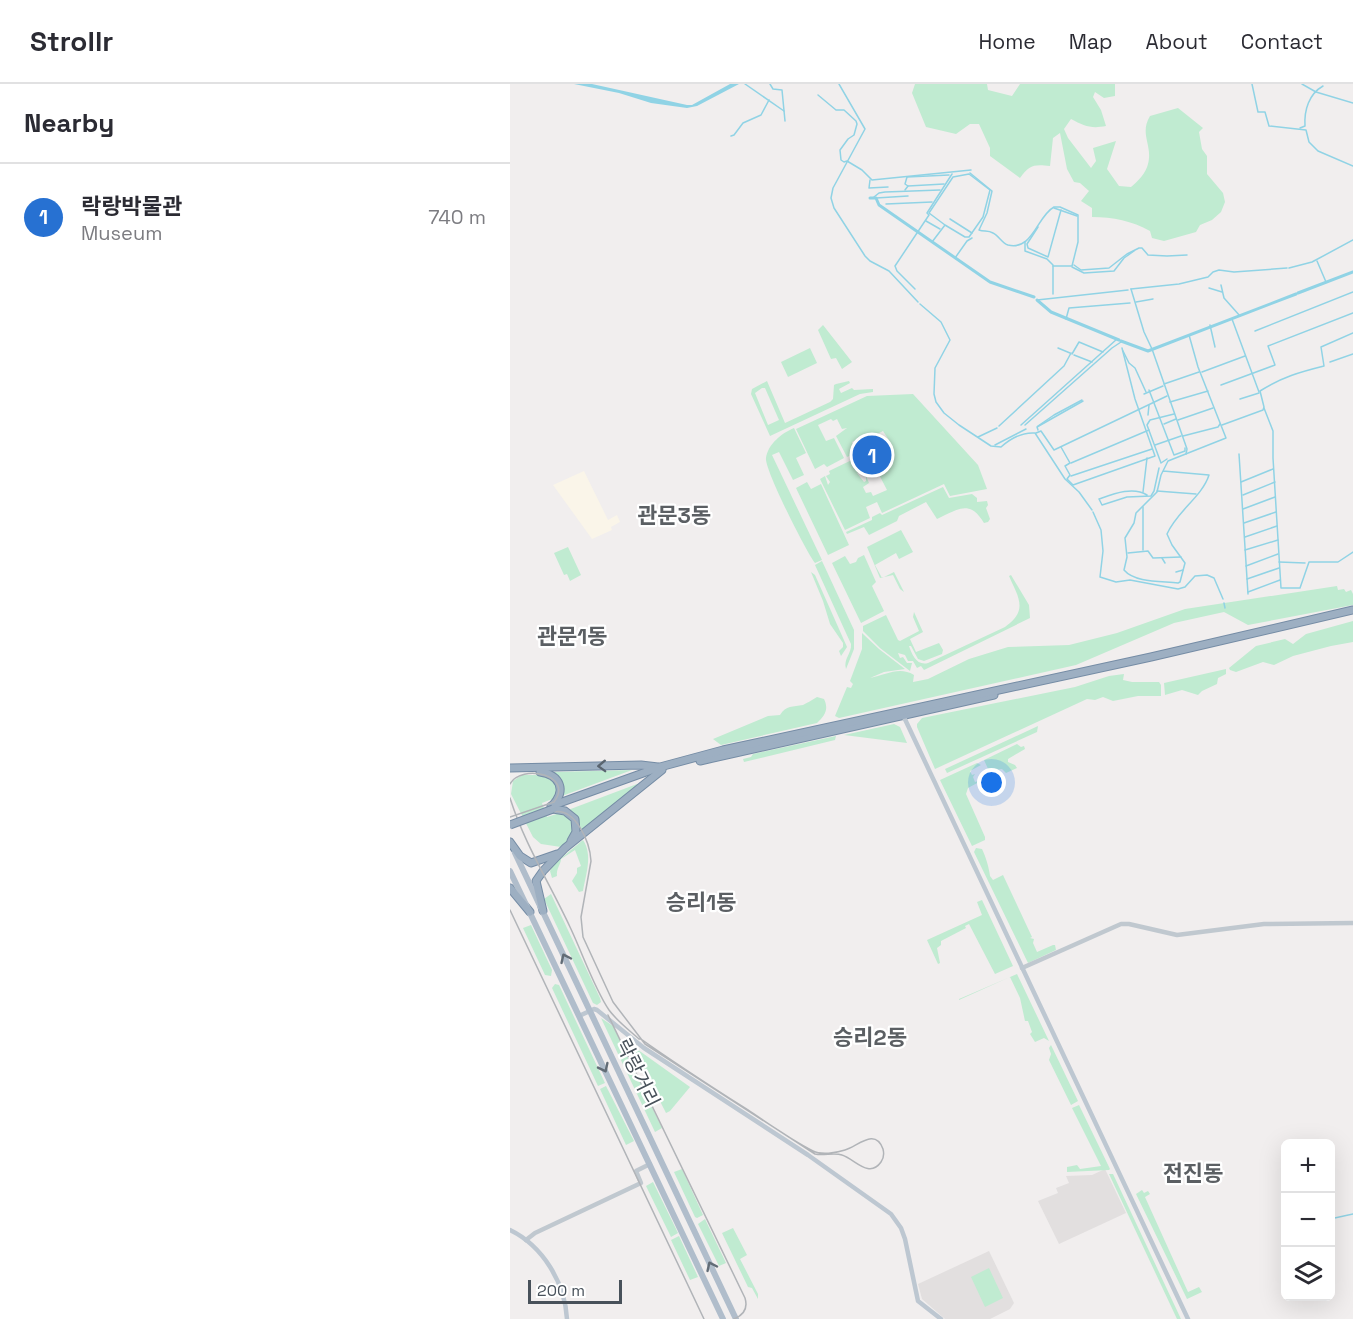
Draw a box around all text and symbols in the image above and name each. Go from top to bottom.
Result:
text: Strollr [30,23,113,59]
text: Home [978,28,1036,55]
text: Map [1069,28,1113,55]
text: About [1146,28,1208,55]
text: Contact [1241,28,1323,55]
text: Nearby [24,106,114,140]
text: 락랑박물관 [81,192,182,220]
text: 1 [39,204,48,230]
text: 740 m [428,204,486,230]
text: Museum [81,220,162,246]
pin: 1 [852,432,892,478]
district label: 관문3동 [637,501,711,529]
district label: 관문1동 [537,622,607,650]
one-way arrow [597,760,606,773]
your location [977,768,1006,797]
district label: 승리1동 [666,888,736,916]
one-way arrow [560,953,572,964]
district label: 승리2동 [833,1023,907,1051]
street label: 락랑거리 [610,1034,666,1112]
one-way arrow [597,1062,609,1073]
map controls [1281,1139,1335,1301]
button: + [1281,1139,1335,1193]
district label: 전진동 [1163,1159,1223,1187]
button: − [1281,1193,1335,1247]
button: layers [1281,1247,1335,1301]
one-way arrow [706,1261,718,1272]
scale bar [528,1277,622,1304]
text: 200 m [537,1280,585,1301]

